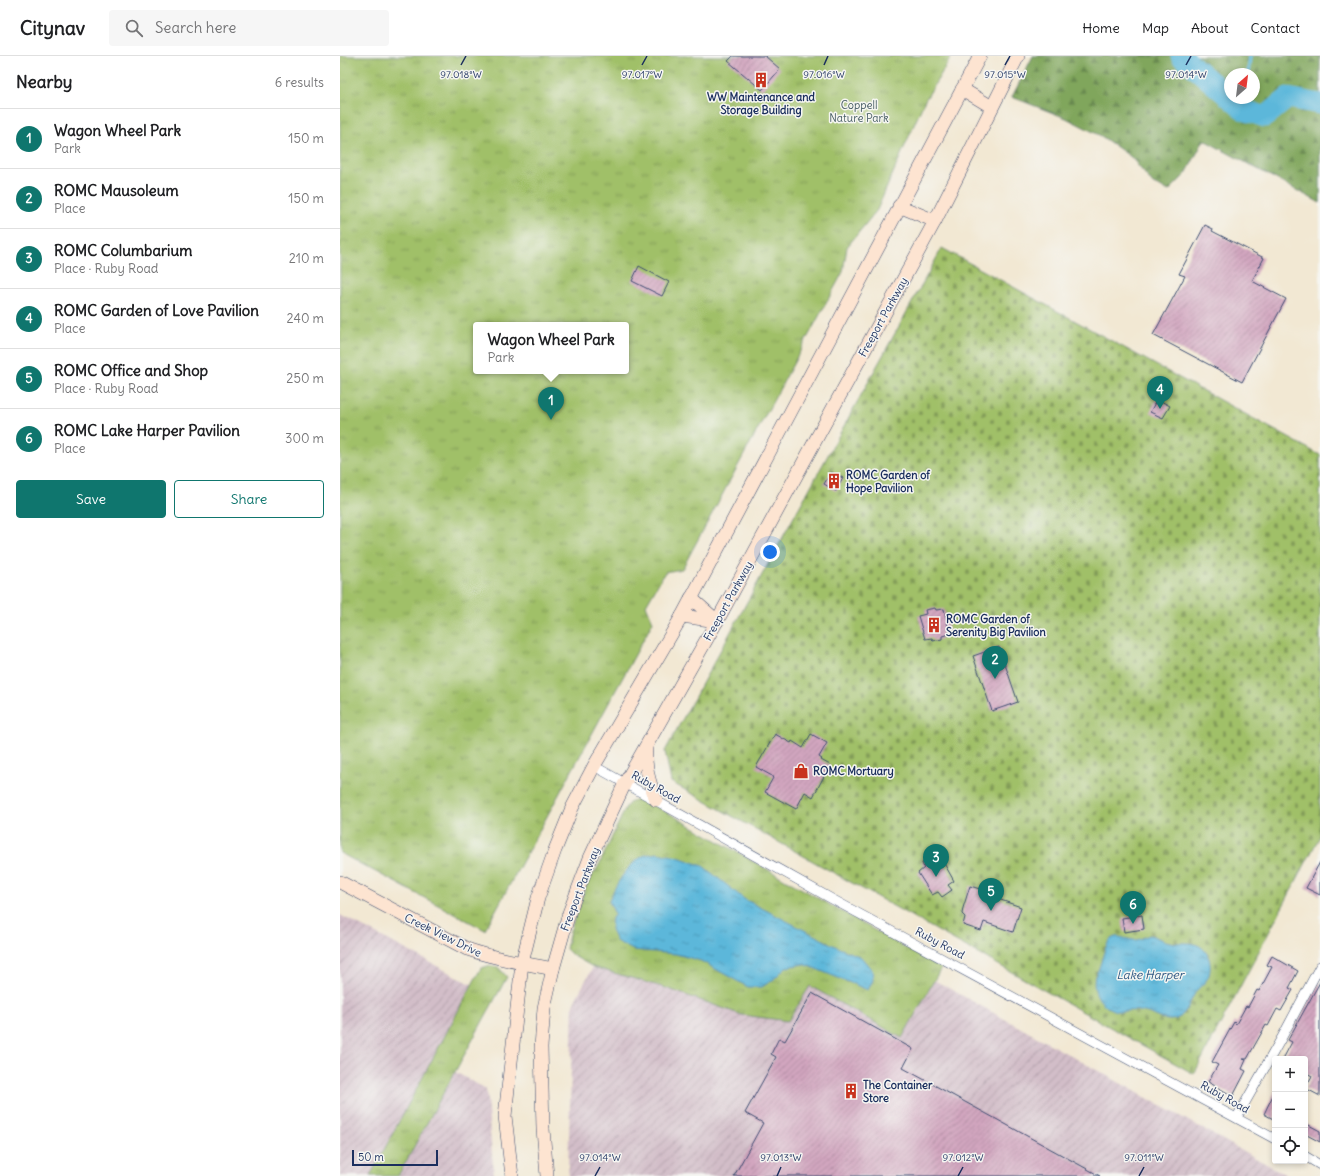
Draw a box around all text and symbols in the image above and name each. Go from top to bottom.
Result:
search box [109,10,389,46]
text: Citynav [20,16,85,40]
icon: search [123,17,145,39]
text: Search here [155,18,236,37]
text: Home [1082,19,1120,37]
text: Map [1142,19,1169,37]
text: About [1191,19,1229,37]
text: Contact [1251,19,1300,37]
text: 97.018°W [440,68,482,81]
text: 97.017°W [622,68,662,81]
text: 97.016°W [803,68,845,81]
text: 97.015°W [984,68,1026,81]
text: 97.014°W [1165,68,1207,81]
north arrow [1224,68,1260,104]
text: Nearby [16,71,72,93]
building icon: WW Maintenance and Storage Building [752,71,770,89]
text: 6 results [275,74,324,91]
place label: WW Maintenance and Storage Building [707,90,816,118]
park label: Coppell Nature Park [829,98,889,125]
text: Wagon Wheel Park [54,121,181,140]
text: 1 [26,130,32,147]
text: 150 m [288,130,324,147]
text: Park [54,140,81,157]
text: ROMC Mausoleum [54,181,179,200]
text: 2 [25,190,33,207]
text: 150 m [288,190,324,207]
text: Place [54,200,85,217]
text: ROMC Columbarium [54,241,192,260]
text: 3 [25,250,33,267]
text: 210 m [289,250,324,267]
text: Place · Ruby Road [54,260,158,277]
street label: Freeport Parkway [855,275,911,359]
text: ROMC Garden of Love Pavilion [54,301,259,320]
text: 4 [25,310,33,327]
text: 240 m [287,310,324,327]
text: Place [54,320,85,337]
popup [473,322,629,374]
text: Wagon Wheel Park [487,330,615,349]
text: Park [487,349,514,366]
text: ROMC Office and Shop [54,361,208,380]
text: 5 [25,370,33,387]
text: 250 m [286,370,324,387]
pin: 4 [1147,376,1173,409]
text: Place · Ruby Road [54,380,158,397]
pin: 1 [538,387,564,420]
text: ROMC Lake Harper Pavilion [54,421,240,440]
text: 6 [25,430,33,447]
text: 300 m [285,430,324,447]
text: Place [54,440,85,457]
place label: ROMC Garden of Hope Pavilion [846,468,930,496]
building icon: ROMC Garden of Hope Pavilion [825,472,843,490]
button: Save [16,480,166,518]
button: Share [174,480,324,518]
your location [760,542,780,562]
street label: Freeport Parkway [700,559,756,643]
place label: ROMC Garden of Serenity Big Pavilion [946,612,1046,640]
building icon: ROMC Garden of Serenity Big Pavilion [925,616,943,634]
pin: 2 [982,646,1008,679]
shop icon: ROMC Mortuary [792,762,810,780]
place label: ROMC Mortuary [813,764,894,779]
street label: Ruby Road [629,768,684,806]
pin: 3 [923,844,949,877]
street label: Freeport Parkway [558,845,602,933]
pin: 5 [978,878,1004,911]
pin: 6 [1120,891,1146,924]
street label: Creek View Drive [402,910,484,960]
street label: Ruby Road [913,924,968,962]
water label: Lake Harper [1116,967,1186,982]
map controls [1272,1056,1308,1164]
button: + [1272,1056,1308,1092]
place label: The Container Store [863,1078,933,1105]
street label: Ruby Road [1198,1078,1253,1116]
building icon: The Container Store [842,1082,860,1100]
button: − [1272,1092,1308,1128]
button: locate [1272,1128,1308,1164]
scale bar [352,1148,438,1167]
text: 50 m [358,1150,384,1164]
text: 97.014°W [579,1151,621,1164]
text: 97.013°W [760,1151,802,1164]
text: 97.012°W [942,1151,984,1164]
text: 97.011°W [1124,1151,1164,1164]

